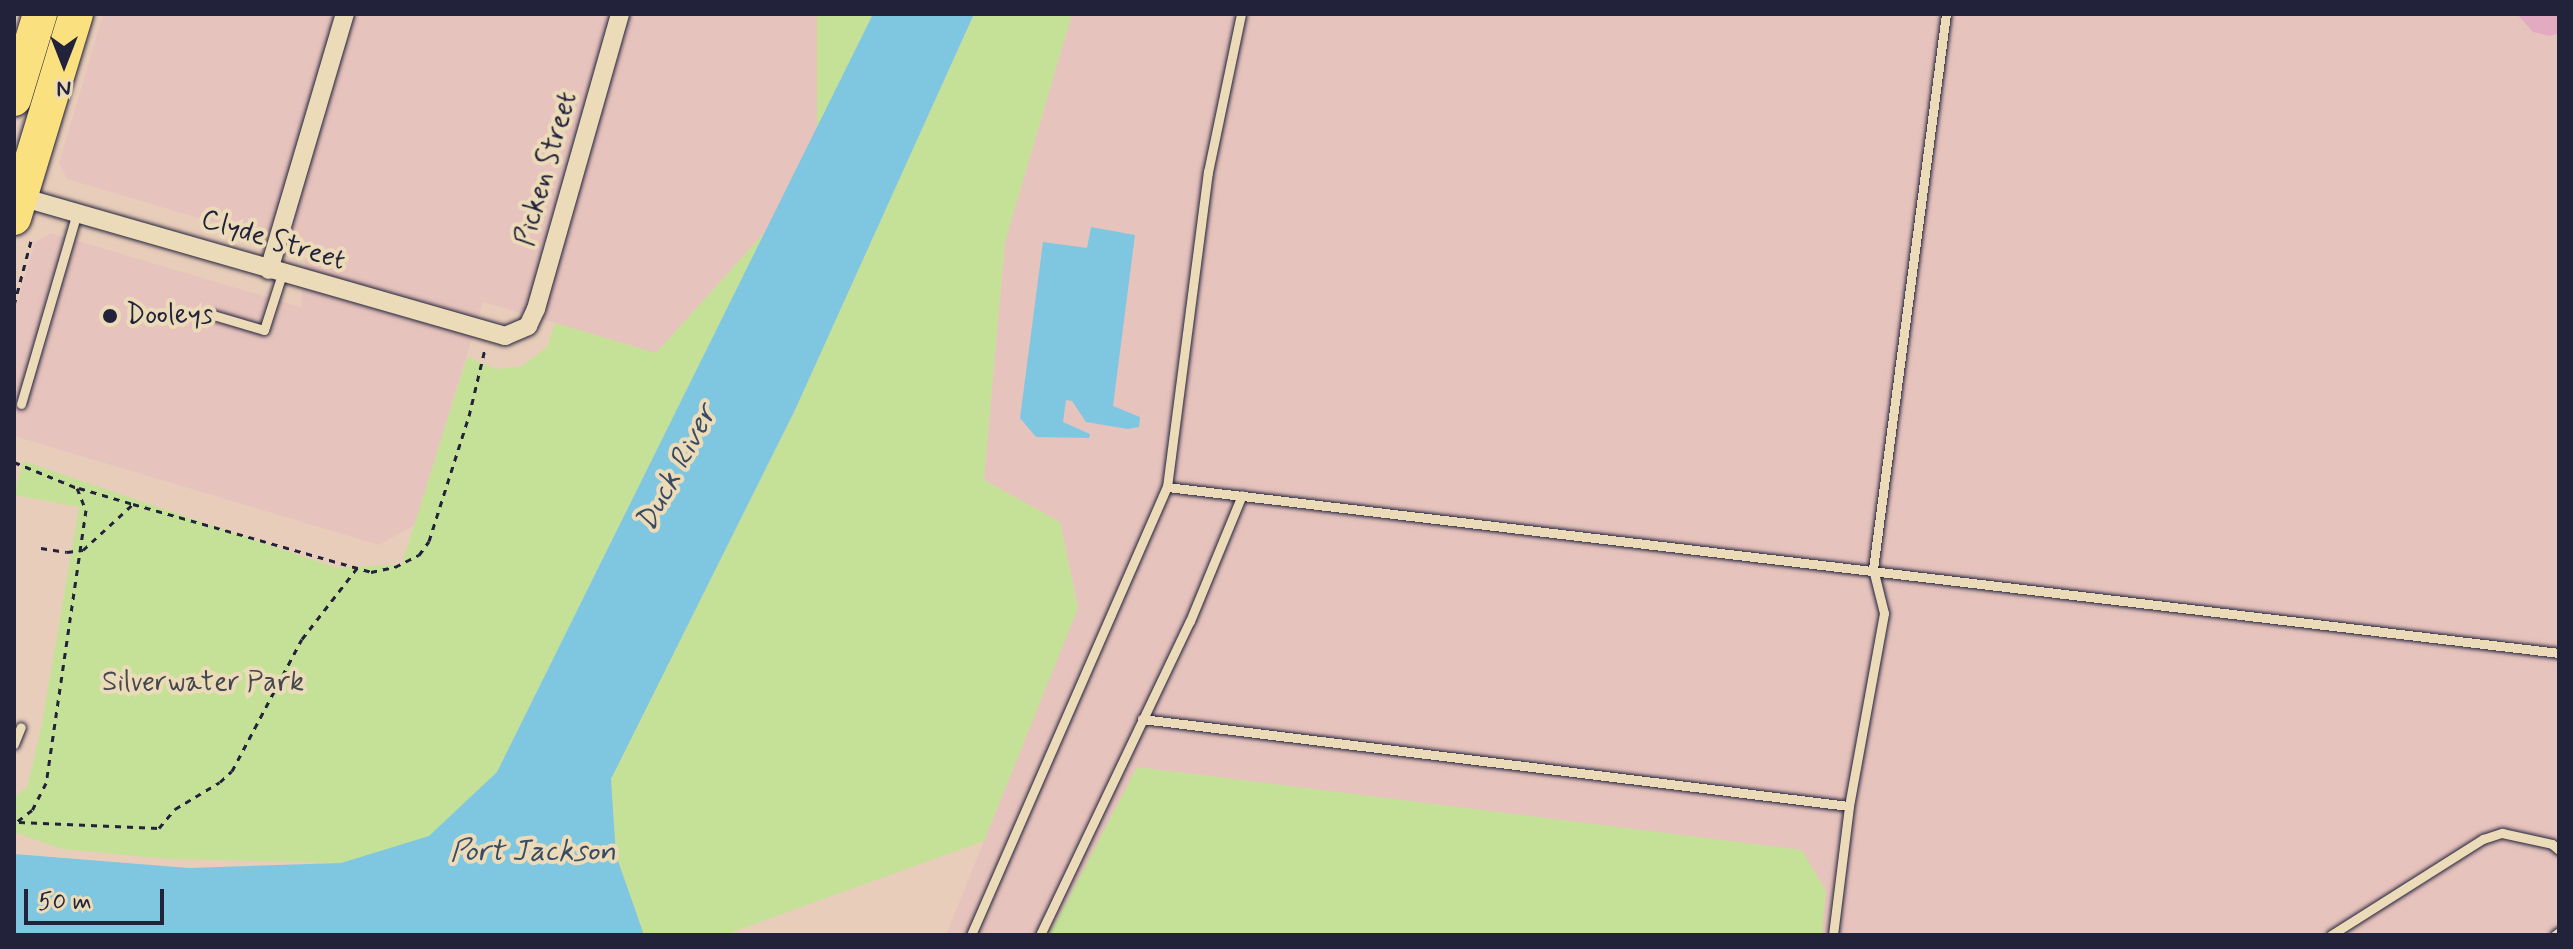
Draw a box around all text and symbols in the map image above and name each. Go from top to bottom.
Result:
north arrow [24,24,104,104]
text: N [57,74,71,102]
street label: Picken Street [508,86,586,252]
street label: Clyde Street [194,202,352,280]
place label: Dooleys [126,299,213,333]
marker: Dooleys [101,307,119,325]
water label: Duck River [629,400,725,538]
park label: Silverwater Park [103,666,303,700]
water label: Port Jackson [450,834,616,870]
scale bar [28,873,168,923]
text: 50 m [38,887,92,918]

